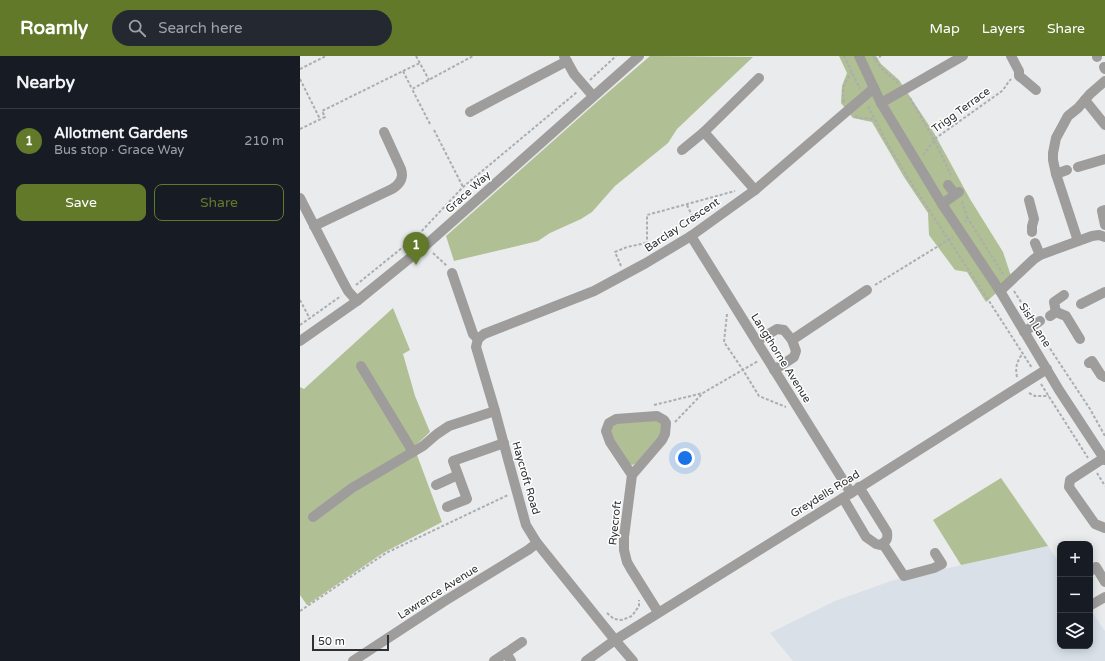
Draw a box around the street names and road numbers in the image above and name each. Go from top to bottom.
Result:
street label: Trigg Terrace [929,85,993,135]
street label: Grace Way [443,168,493,216]
street label: Barclay Crescent [642,195,722,255]
street label: Sish Lane [1016,300,1054,350]
street label: Langthorne Avenue [748,311,814,405]
street label: Haycroft Road [509,440,543,516]
street label: Greydells Road [788,468,862,520]
street label: Ryecroft [606,500,624,546]
street label: Lawrence Avenue [395,562,481,622]

